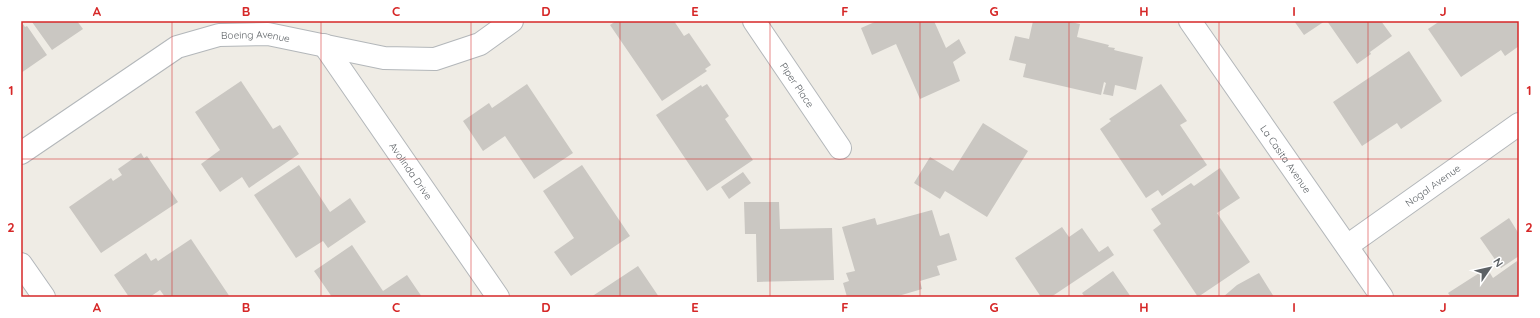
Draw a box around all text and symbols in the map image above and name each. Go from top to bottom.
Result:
text: A [93,3,102,19]
text: B [242,3,250,19]
text: C [392,3,400,19]
text: D [541,3,551,19]
text: E [691,3,699,19]
text: F [841,3,849,19]
text: G [989,3,999,19]
text: H [1139,3,1149,19]
text: I [1292,3,1296,19]
text: J [1439,3,1447,19]
street label: Boeing Avenue [221,28,291,45]
street label: Piper Place [777,60,817,110]
text: 1 [8,82,14,98]
text: 1 [1526,82,1532,98]
street label: La Casita Avenue [1257,123,1314,196]
street label: Avolinda Drive [386,140,435,203]
street label: Nogal Avenue [1403,161,1463,210]
text: 2 [7,219,15,235]
text: 2 [1525,219,1533,235]
north arrow [1470,248,1510,288]
text: N [1490,255,1506,270]
text: A [93,299,102,315]
text: B [242,299,250,315]
text: C [392,299,400,315]
text: D [541,299,551,315]
text: E [691,299,699,315]
text: F [841,299,849,315]
text: G [989,299,999,315]
text: H [1139,299,1149,315]
text: I [1292,299,1296,315]
text: J [1439,299,1447,315]

